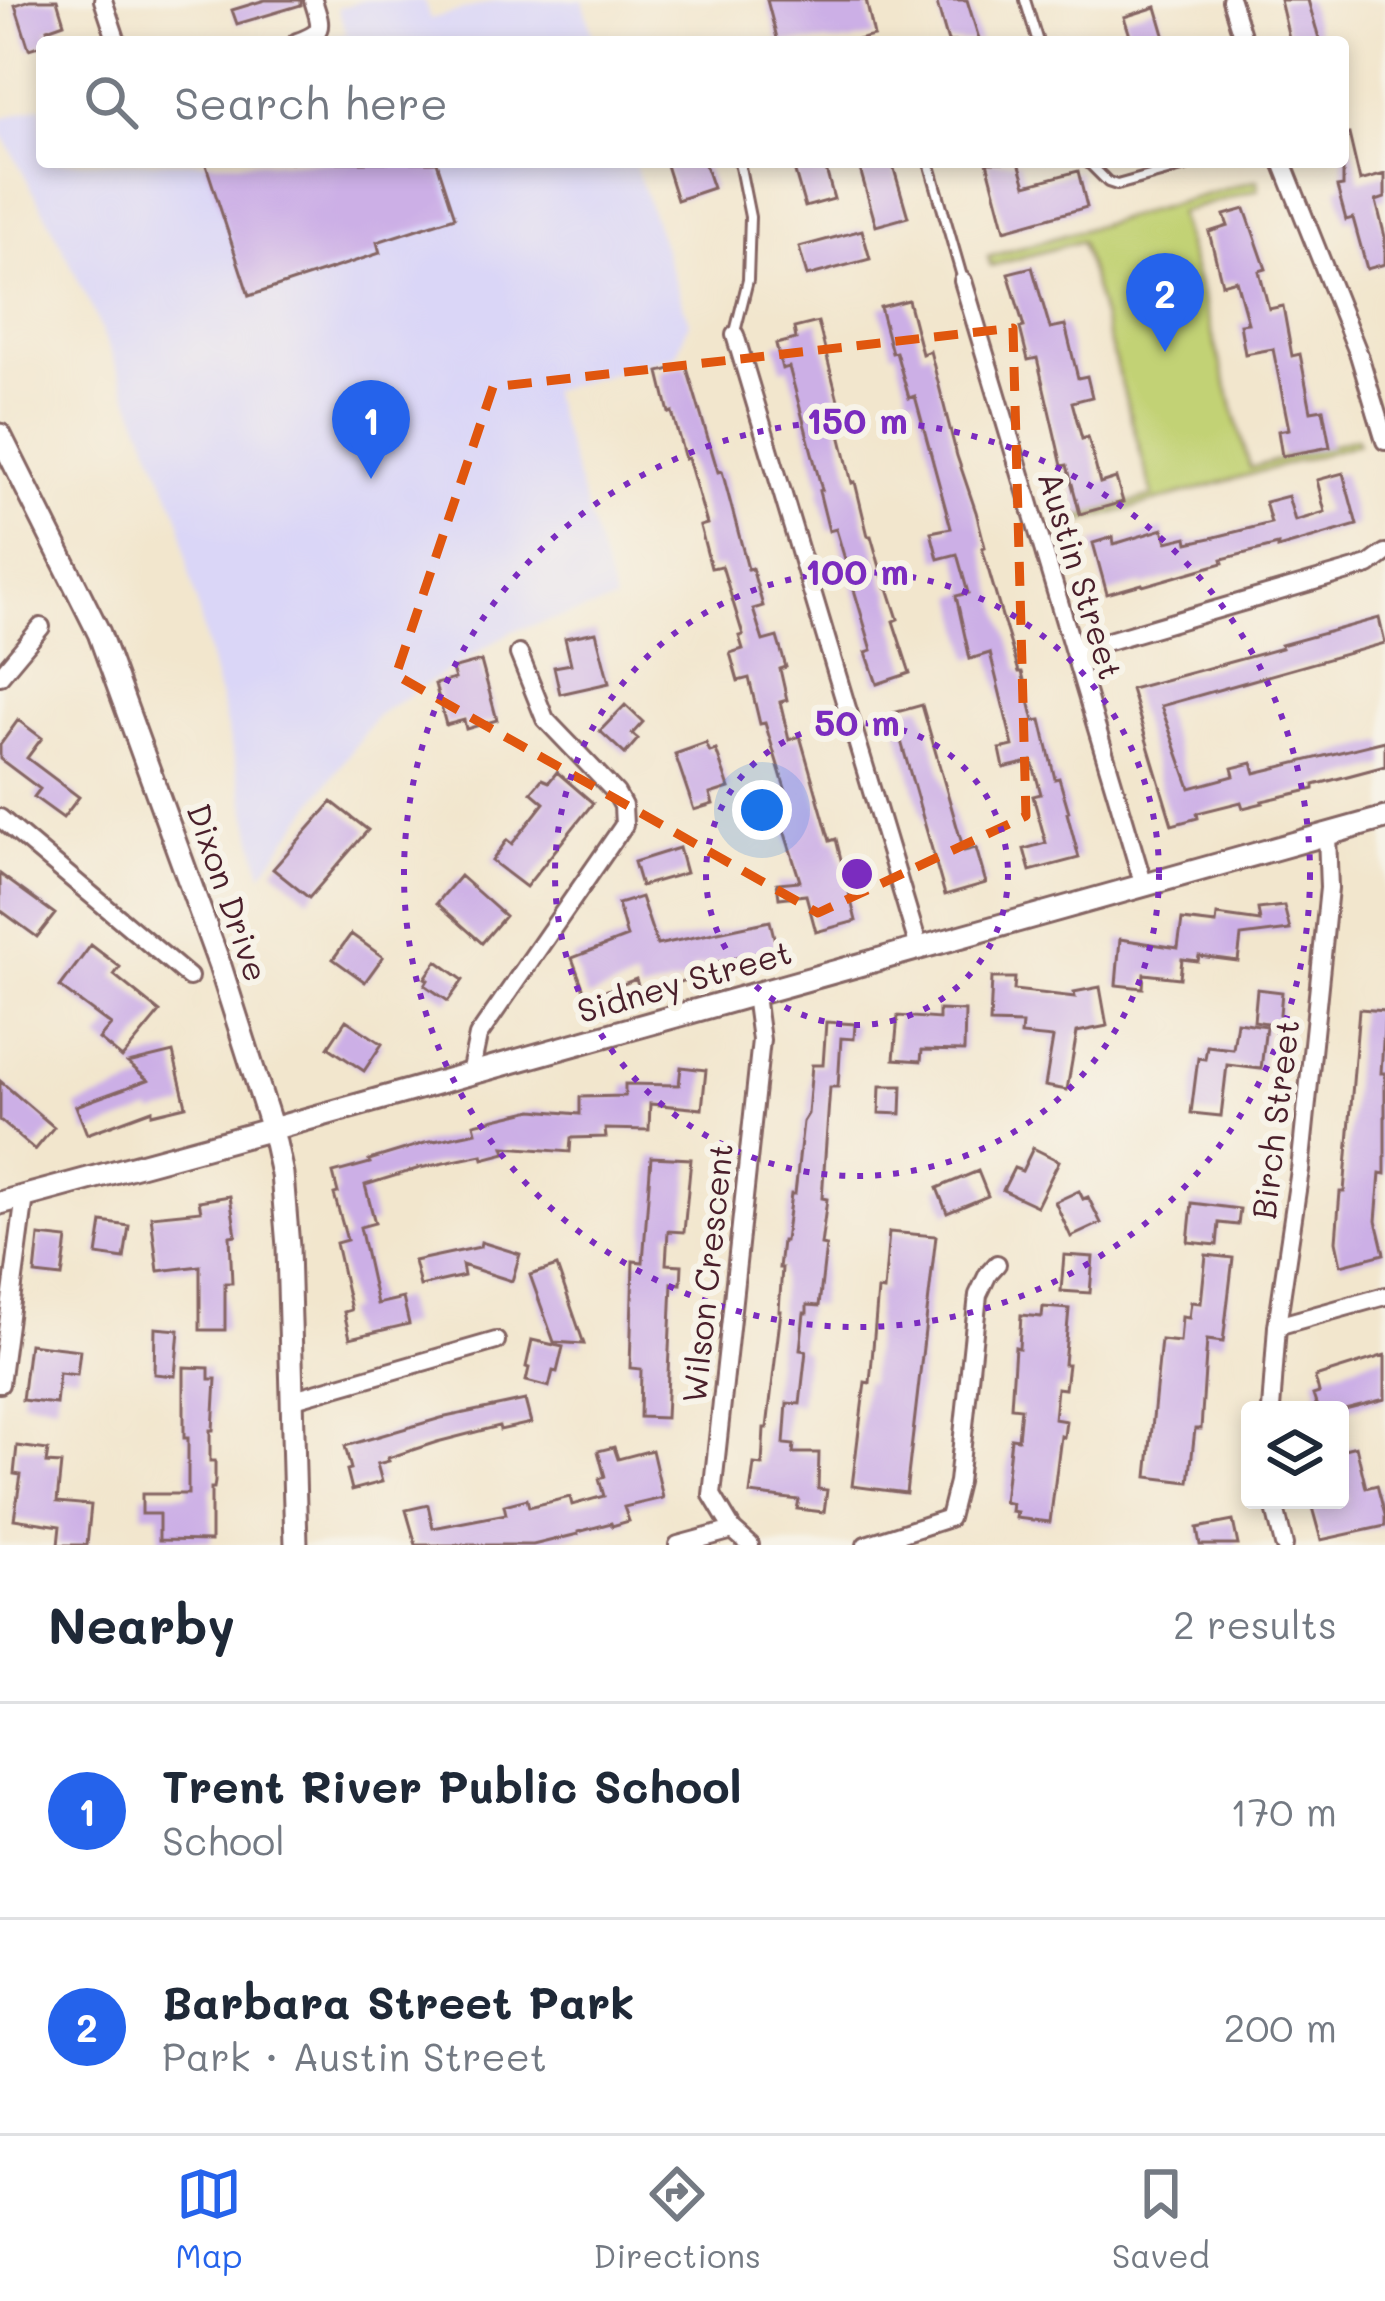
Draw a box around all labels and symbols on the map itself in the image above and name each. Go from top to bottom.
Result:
pin: 2 [1126,253,1204,352]
pin: 1 [332,380,410,479]
text: 150 m [806,396,908,443]
street label: Austin Street [1030,466,1134,684]
text: 100 m [805,547,909,594]
text: 50 m [814,698,900,745]
your location [732,780,792,840]
street label: Dixon Drive [179,797,279,987]
centre of rings [836,853,878,895]
street label: Sidney Street [572,929,796,1032]
street label: Birch Street [1240,1017,1308,1221]
street label: Wilson Crescent [671,1141,741,1405]

